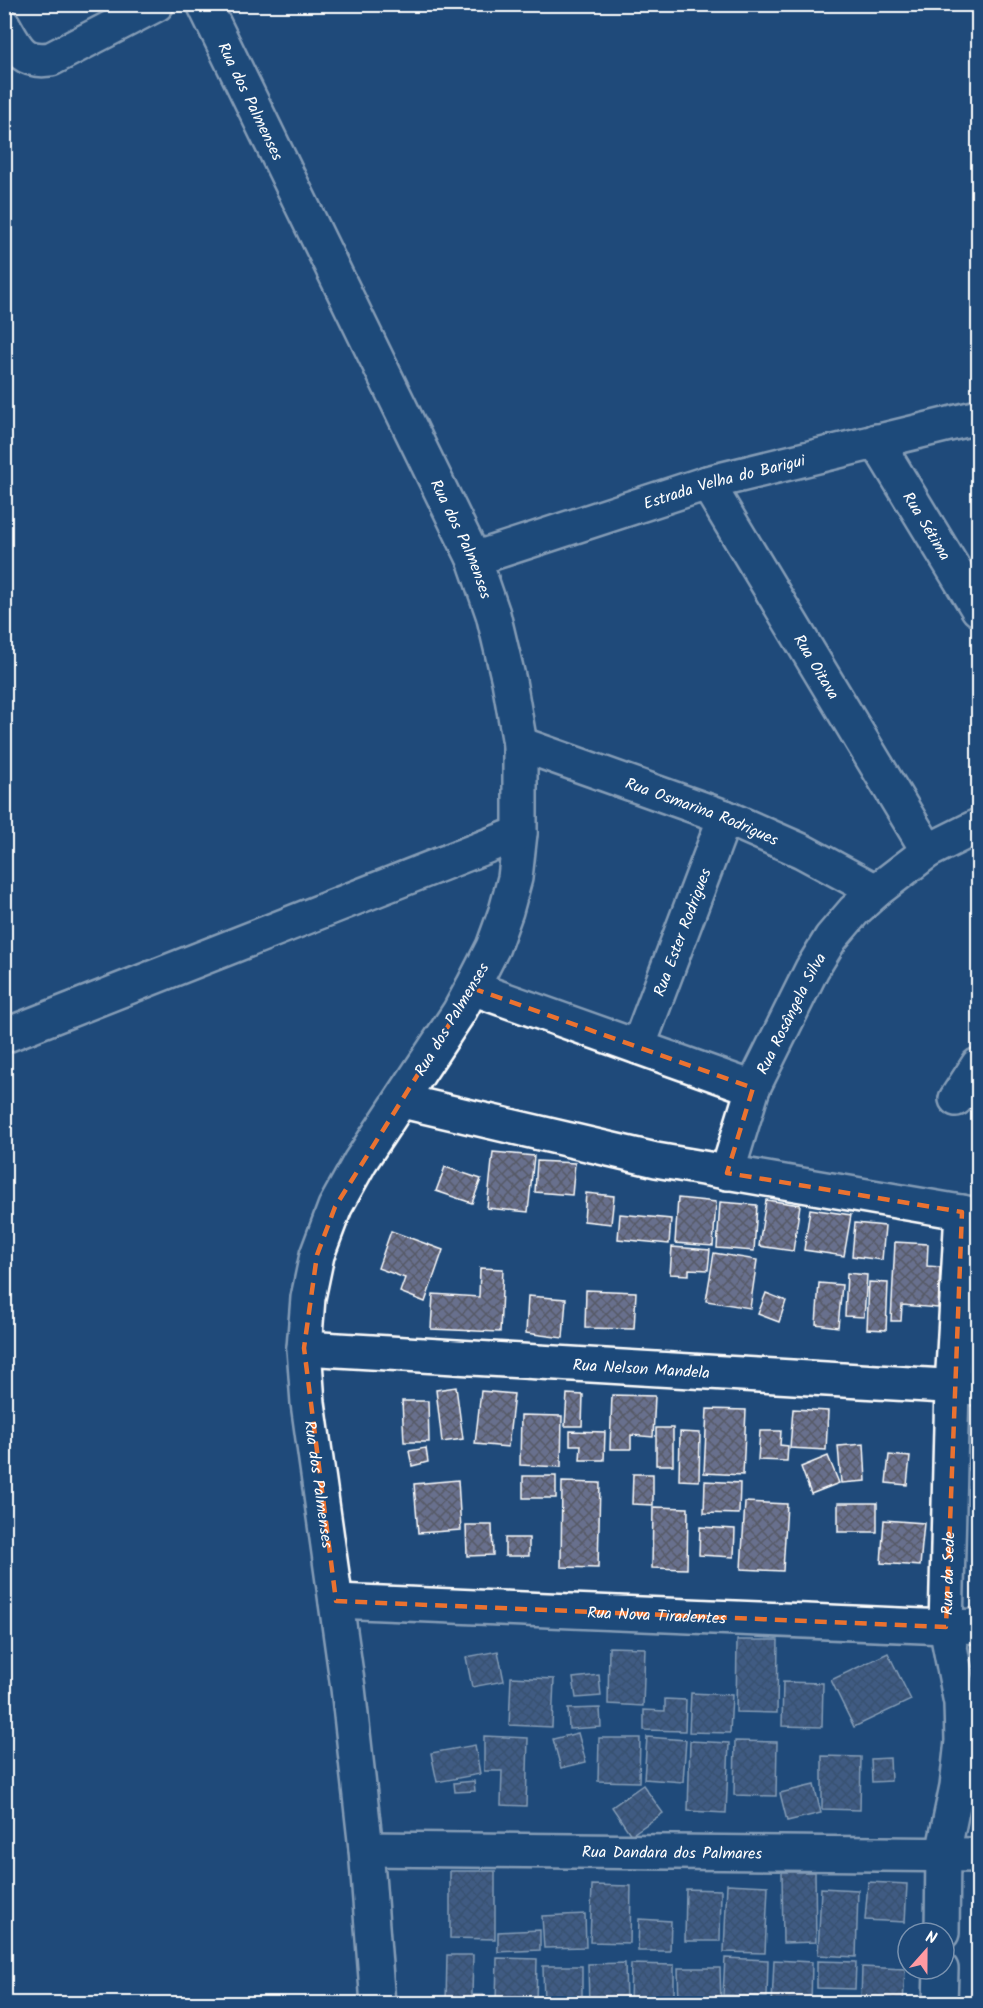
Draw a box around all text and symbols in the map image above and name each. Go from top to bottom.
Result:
street label: Rua dos Palmenses [210,38,289,165]
street label: Estrada Velha do Barigui [640,448,809,517]
street label: Rua dos Palmenses [423,475,498,603]
street label: Rua Sétima [895,487,957,566]
street label: Rua Oitava [786,630,845,705]
street label: Rua Osmarina Rodrigues [622,771,782,853]
street label: Rua Ester Rodrigues [647,865,719,1000]
street label: Rua Rosângela Silva [751,948,833,1079]
street label: Rua dos Palmenses [408,958,496,1081]
street label: Rua Nelson Mandela [572,1353,711,1386]
street label: Rua dos Palmenses [297,1419,339,1550]
street label: Rua da Sede [935,1531,962,1615]
street label: Rua Nova Tiradentes [587,1601,727,1632]
street label: Rua Dandara dos Palmares [582,1840,762,1867]
north arrow [896,1921,956,1981]
text: N [922,1925,940,1952]

